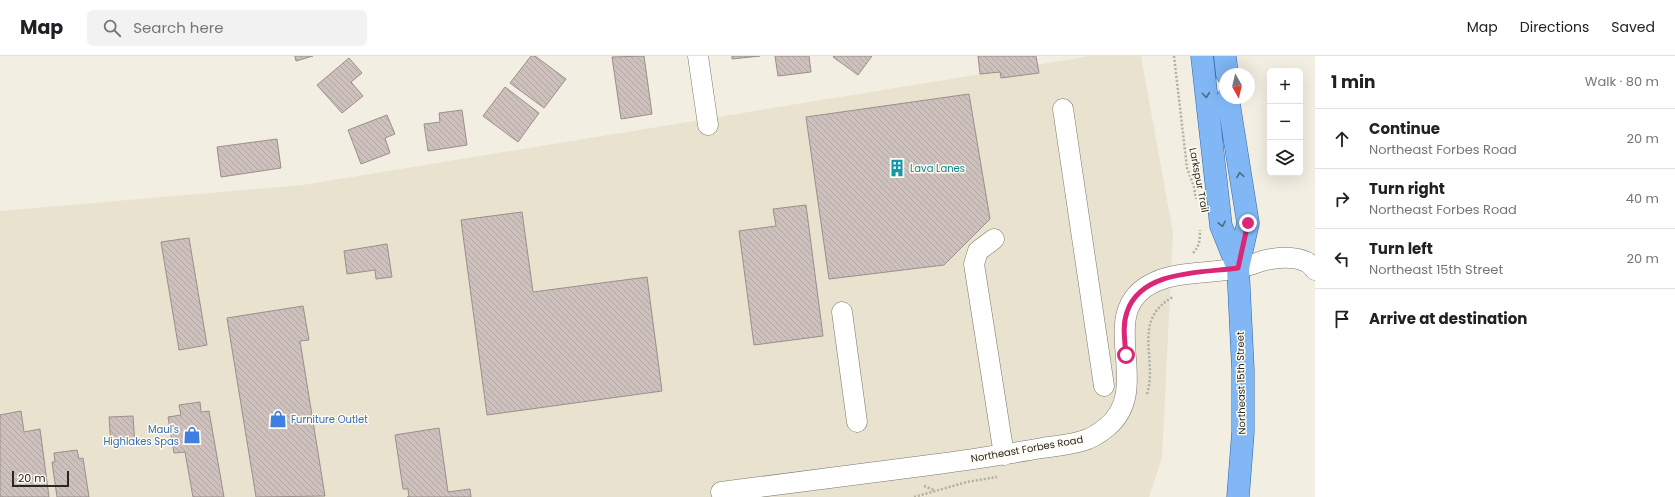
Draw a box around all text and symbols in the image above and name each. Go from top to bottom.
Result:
search box [87,10,367,46]
text: Map [20,14,63,41]
icon: search [101,17,123,39]
text: Search here [133,17,224,38]
text: Map [1467,17,1498,37]
text: Directions [1520,17,1589,37]
text: Saved [1611,17,1655,37]
north arrow [1219,68,1255,104]
map controls [1267,68,1303,176]
button: + [1267,68,1303,104]
text: 1 min [1331,70,1375,94]
text: Walk · 80 m [1585,72,1659,91]
one-way arrow [1202,92,1211,98]
button: − [1267,104,1303,140]
text: Continue [1369,118,1440,139]
icon: ahead [1331,128,1353,150]
text: 20 m [1626,129,1659,148]
button: layers [1267,140,1303,176]
text: Northeast Forbes Road [1369,140,1517,159]
street label: Larkspur Trail [1185,146,1213,214]
building icon: Lava Lanes [887,158,907,178]
place label: Lava Lanes [910,161,965,176]
one-way arrow [1236,172,1245,178]
text: Turn right [1369,178,1445,199]
icon: right [1331,188,1353,210]
text: 40 m [1626,189,1659,208]
text: Northeast Forbes Road [1369,200,1517,219]
route end [1239,214,1257,232]
one-way arrow [1217,221,1225,227]
text: Turn left [1369,238,1433,259]
icon: left [1331,248,1353,270]
text: 20 m [1626,249,1659,268]
text: Northeast 15th Street [1369,260,1503,279]
icon: arrive [1331,308,1353,330]
text: Arrive at destination [1369,308,1527,329]
street label: Northeast 15th Street [1233,331,1249,435]
route start [1117,346,1135,364]
shop icon: Furniture Outlet [268,409,288,429]
place label: Furniture Outlet [291,412,368,427]
place label: Maul's Highlakes Spas [103,422,179,449]
shop icon: Maul's Highlakes Spas [182,425,202,445]
street label: Northeast Forbes Road [970,432,1084,466]
scale bar [12,469,69,488]
text: 20 m [18,470,46,486]

